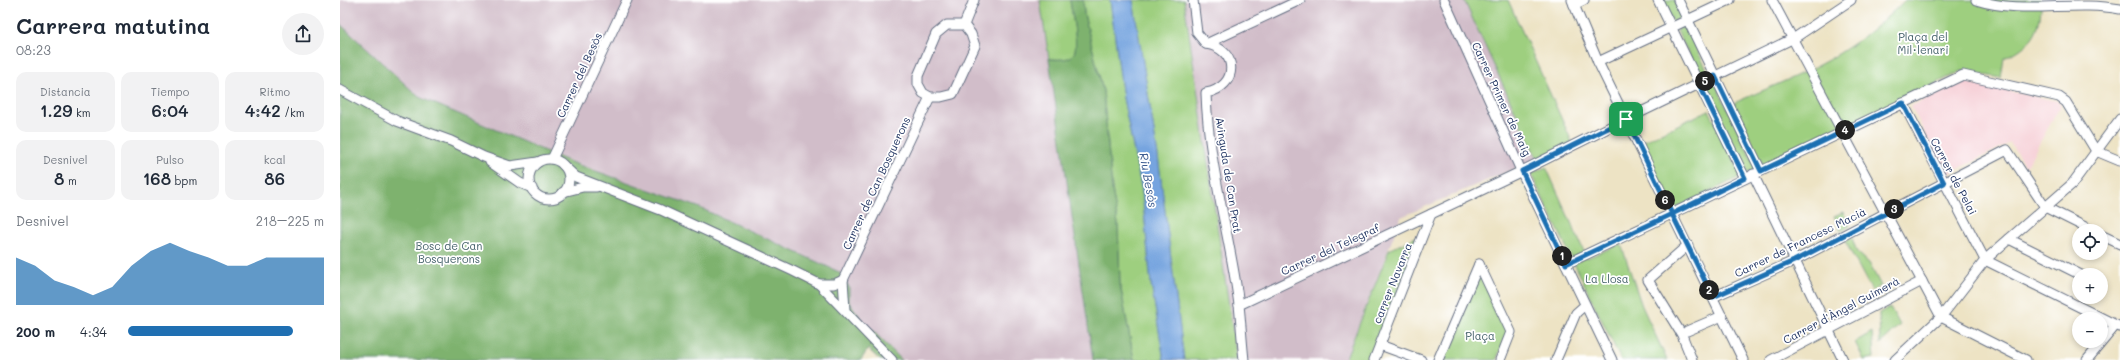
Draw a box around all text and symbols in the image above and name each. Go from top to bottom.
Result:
text: Carrera matutina [16,11,210,40]
button: share [282,13,324,55]
park label: Plaça del Mil·lenari [1897,29,1949,57]
street label: Carrer del Besòs [553,30,605,120]
street label: Carrer Primer de Maig [1469,39,1535,159]
text: 08:23 [16,41,51,58]
pin: 5 [1695,71,1715,91]
text: 5 [1702,73,1708,88]
text: Distancia [40,84,91,99]
text: Tiempo [151,84,189,99]
text: Ritmo [259,84,290,99]
text: 1.29 [40,99,72,121]
text: 6:04 [152,99,188,121]
text: 4:42 [245,99,281,121]
pin [1609,102,1643,136]
text: km [72,105,91,120]
text: /km [281,105,305,120]
icon: arrive [1615,108,1637,130]
street label: Carrer de Can Bosquerons [839,114,913,252]
street label: Avinguda de Can Prat [1212,116,1246,234]
pin: 4 [1835,120,1855,140]
text: 4 [1842,122,1848,137]
street label: Carrer de Pelai [1927,135,1981,217]
water label: Riu Besòs [1136,151,1162,209]
text: Desnivel [43,152,88,167]
text: Pulso [156,152,184,167]
text: kcal [264,152,286,167]
text: 8 [54,167,64,189]
text: 168 [143,167,171,189]
text: 86 [264,167,285,189]
text: m [64,173,77,188]
text: bpm [171,173,197,188]
pin: 6 [1655,190,1675,210]
text: 6 [1662,192,1668,207]
pin: 3 [1884,199,1904,219]
text: 3 [1891,201,1897,216]
street label: Carrer de Francesc Macià [1732,204,1868,280]
text: Desnivel [16,212,69,229]
text: 218–225 m [256,212,324,229]
street label: Carrer del Telegraf [1278,219,1382,278]
map controls [2072,224,2108,348]
button: locate [2072,224,2108,260]
park label: Bosc de Can Bosquerons [416,238,482,266]
street label: carrer Navarra [1369,240,1415,326]
pin: 1 [1552,246,1572,266]
text: 1 [1560,248,1564,263]
button: + [2072,268,2108,304]
park label: La Llosa [1585,271,1629,286]
street label: Carrer d'Àngel Guimerà [1780,273,1902,347]
pin: 2 [1699,280,1719,300]
text: 2 [1706,282,1712,297]
button: − [2072,312,2108,348]
text: 200 m [16,323,55,340]
text: 4:34 [80,323,107,340]
park label: Plaça [1465,328,1495,343]

